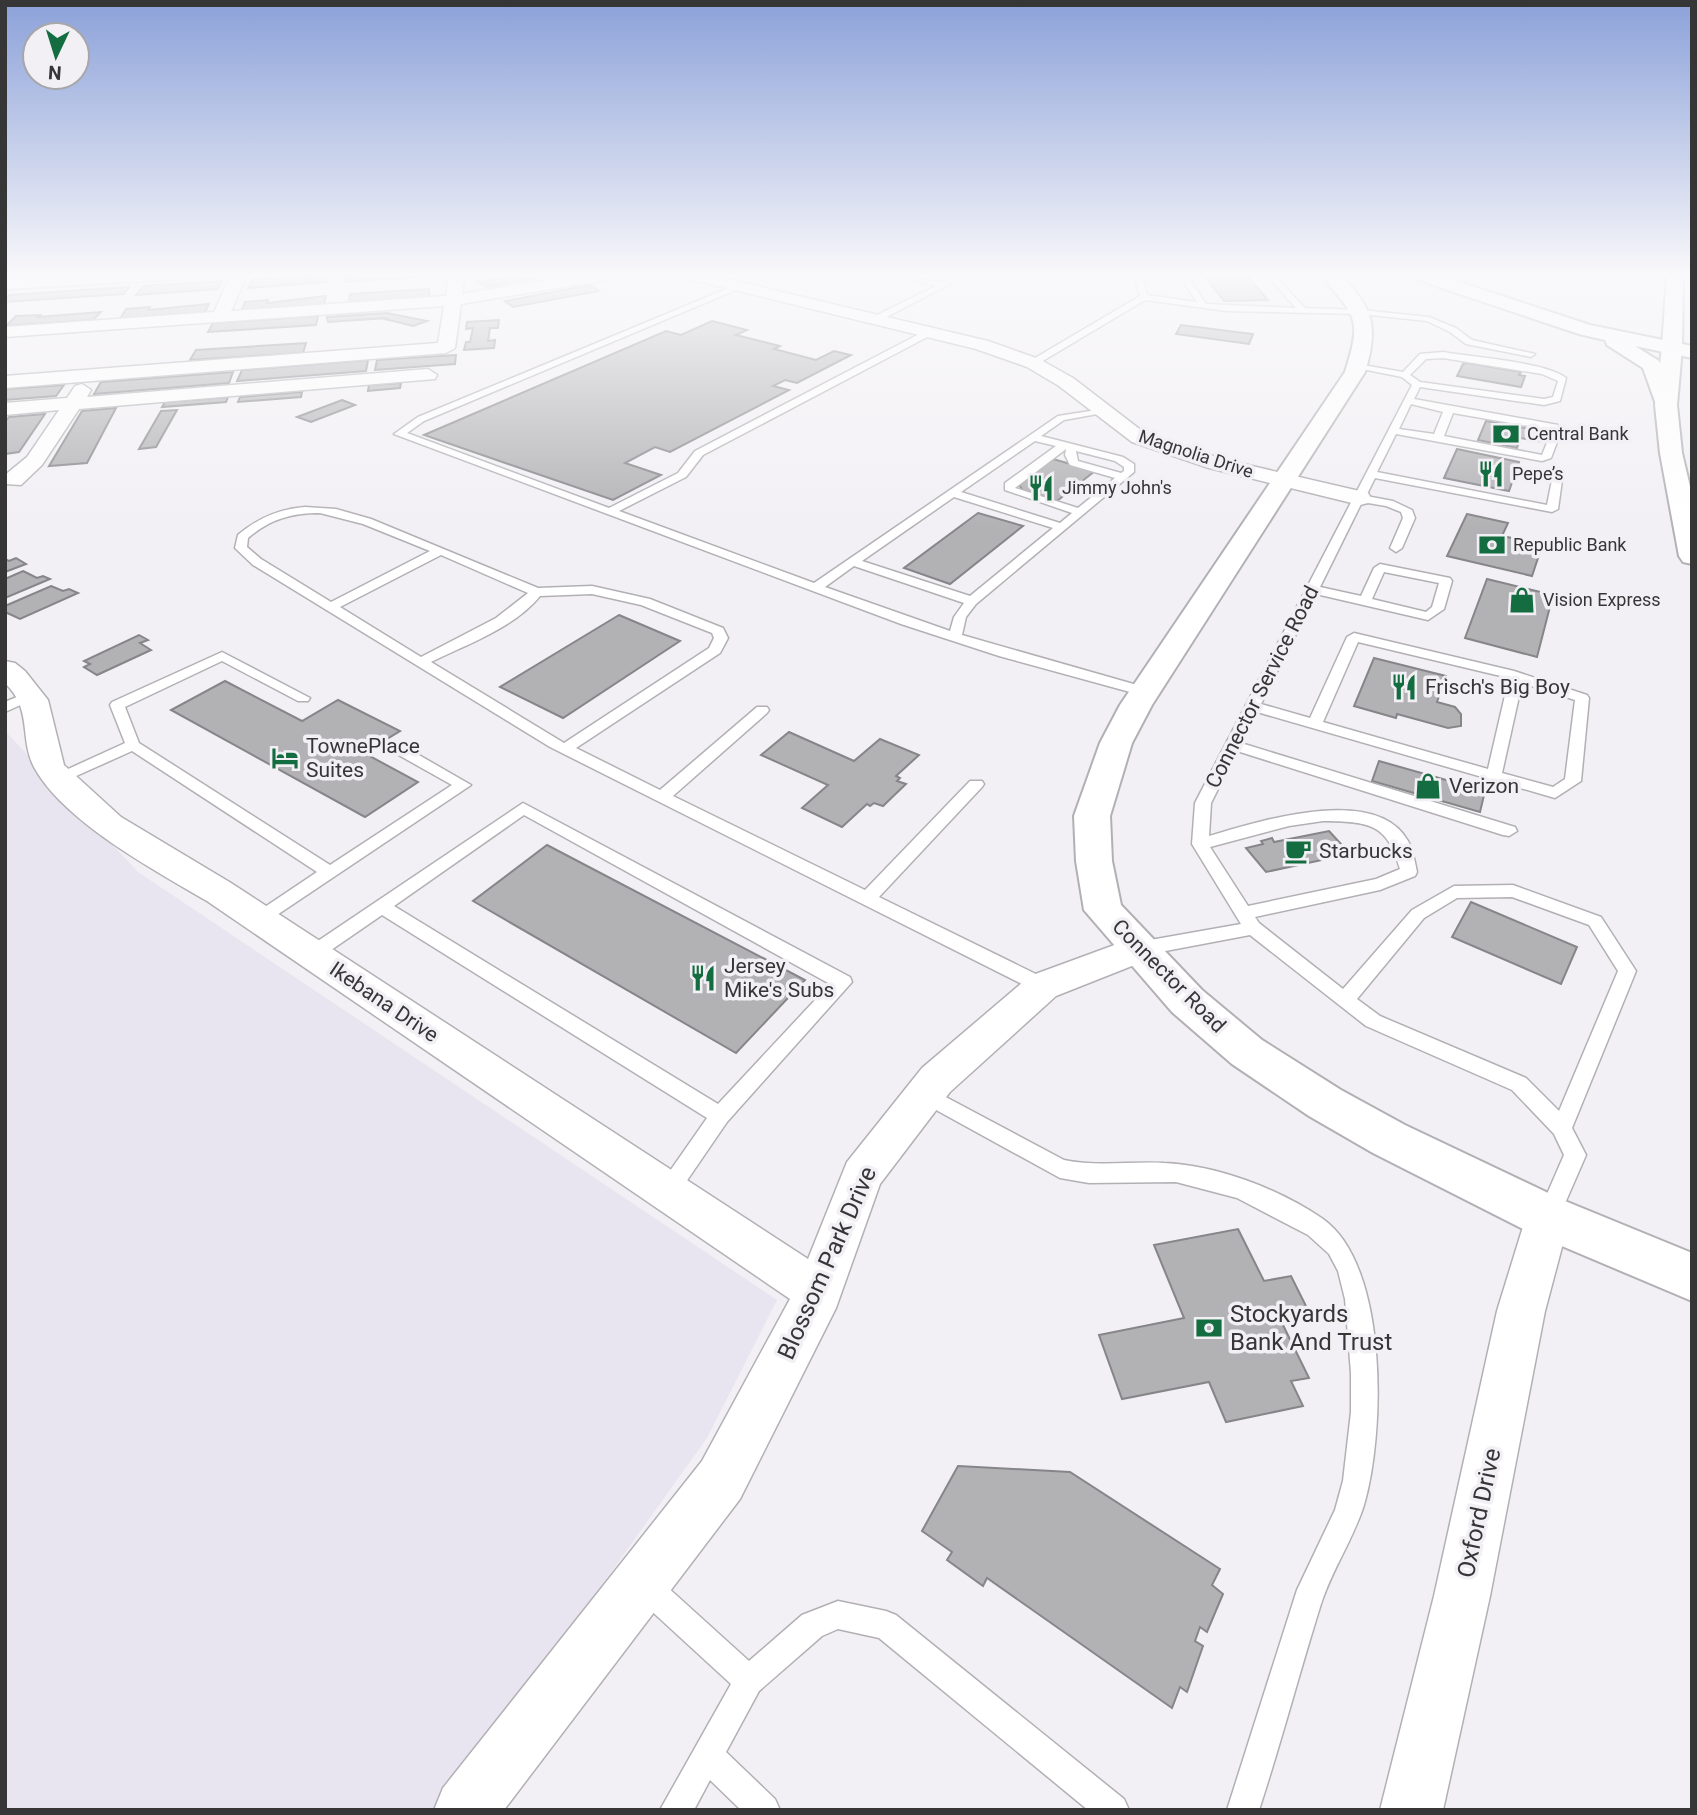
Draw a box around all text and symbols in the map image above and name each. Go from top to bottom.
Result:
north arrow [21,21,91,91]
text: N [47,61,62,84]
bank icon: Central Bank [1491,419,1521,449]
place label: Central Bank [1527,423,1629,444]
street label: Magnolia Drive [1136,425,1256,482]
restaurant icon: Pepe’s [1476,459,1506,489]
place label: Pepe’s [1512,463,1564,484]
restaurant icon: Jimmy John's [1026,473,1056,503]
place label: Jimmy John's [1062,477,1172,498]
bank icon: Republic Bank [1477,530,1507,560]
place label: Republic Bank [1513,534,1627,555]
street label: Connector Service Road [1201,582,1323,792]
shop icon: Vision Express [1507,585,1537,615]
place label: Vision Express [1543,589,1661,610]
restaurant icon: Frisch's Big Boy [1389,672,1419,702]
place label: Frisch's Big Boy [1425,675,1570,699]
place label: TownePlace Suites [306,734,420,782]
hotel icon: TownePlace Suites [270,743,300,773]
shop icon: Verizon [1413,771,1443,801]
place label: Verizon [1449,774,1519,798]
cafe icon: Starbucks [1283,836,1313,866]
place label: Starbucks [1319,839,1413,863]
street label: Connector Road [1107,914,1231,1038]
place label: Jersey Mike's Subs [724,954,834,1002]
street label: Ikebana Drive [325,957,443,1047]
restaurant icon: Jersey Mike's Subs [688,963,718,993]
street label: Blossom Park Drive [772,1162,882,1364]
place label: Stockyards Bank And Trust [1230,1300,1393,1356]
bank icon: Stockyards Bank And Trust [1194,1313,1224,1343]
street label: Oxford Drive [1452,1446,1506,1580]

